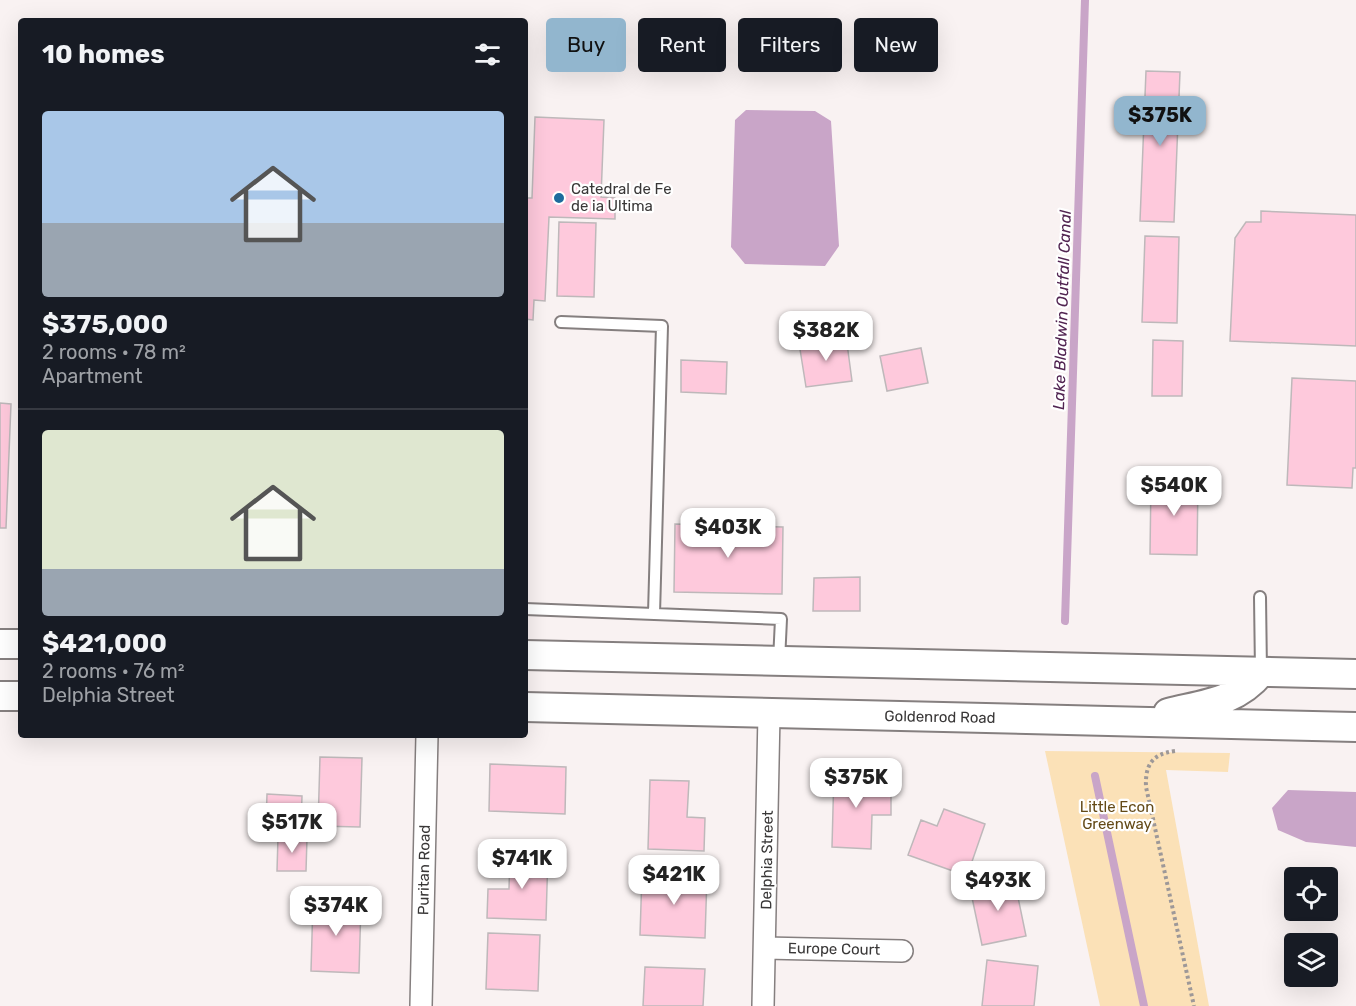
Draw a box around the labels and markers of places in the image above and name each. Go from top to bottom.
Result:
pin: $375K [1118,96,1202,147]
place label: Catedral de Fe de ia Ultima [571,180,672,215]
marker: Catedral de Fe de ia Ultima [552,191,566,205]
pin: $382K [784,311,868,362]
pin: $540K [1132,466,1216,517]
pin: $403K [686,508,770,559]
pin: $375K [814,758,898,809]
pin: $517K [250,803,334,854]
pin: $741K [480,839,564,890]
pin: $421K [632,855,716,906]
pin: $493K [956,861,1040,912]
pin: $374K [294,886,378,937]

